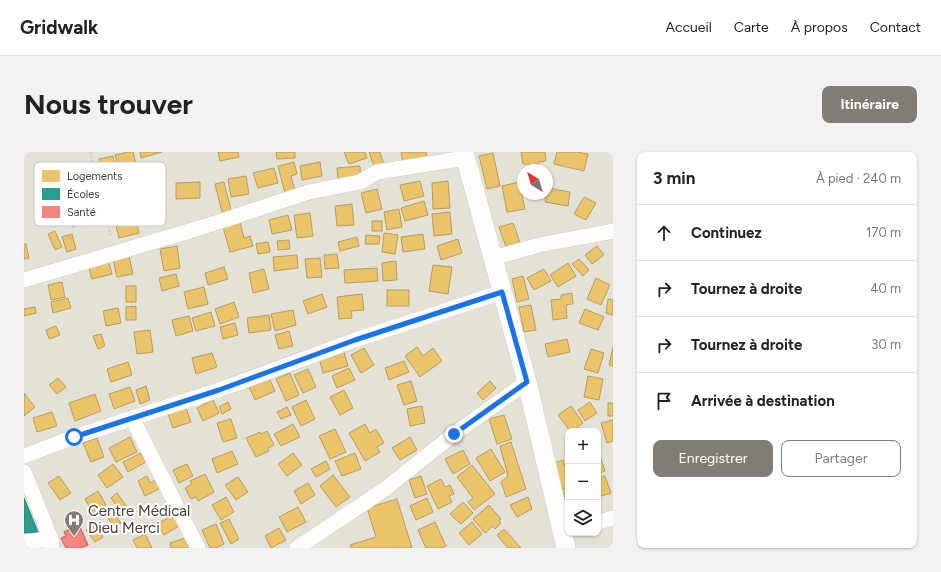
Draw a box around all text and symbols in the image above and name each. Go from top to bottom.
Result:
text: Gridwalk [20,16,98,39]
text: Accueil [666,19,712,36]
text: Carte [734,19,769,36]
text: À propos [791,19,848,36]
text: Contact [870,19,921,36]
button: Itinéraire [822,86,917,123]
text: Nous trouver [24,87,193,121]
legend [34,162,166,226]
north arrow [517,164,553,200]
text: 3 min [653,168,695,188]
text: Logements [67,170,122,183]
text: À pied · 240 m [816,171,901,186]
text: Écoles [67,188,99,201]
text: Santé [67,206,96,219]
icon: ahead [653,222,675,244]
text: Continuez [691,224,762,242]
text: 170 m [866,225,901,240]
icon: right [653,278,675,300]
text: Tournez à droite [691,280,802,298]
text: 40 m [870,281,901,296]
icon: right [653,334,675,356]
text: Tournez à droite [691,336,802,354]
text: 30 m [871,337,901,352]
icon: arrive [653,390,675,412]
text: Arrivée à destination [691,392,835,410]
route end [445,425,463,443]
route start [65,428,83,446]
map controls [565,428,601,536]
button: + [565,428,601,464]
button: Enregistrer [653,440,773,477]
button: Partager [781,440,901,477]
button: − [565,464,601,500]
button: layers [565,500,601,536]
place label: Centre Médical Dieu Merci [88,502,190,537]
hospital icon: Centre Médical Dieu Merci [63,509,85,537]

